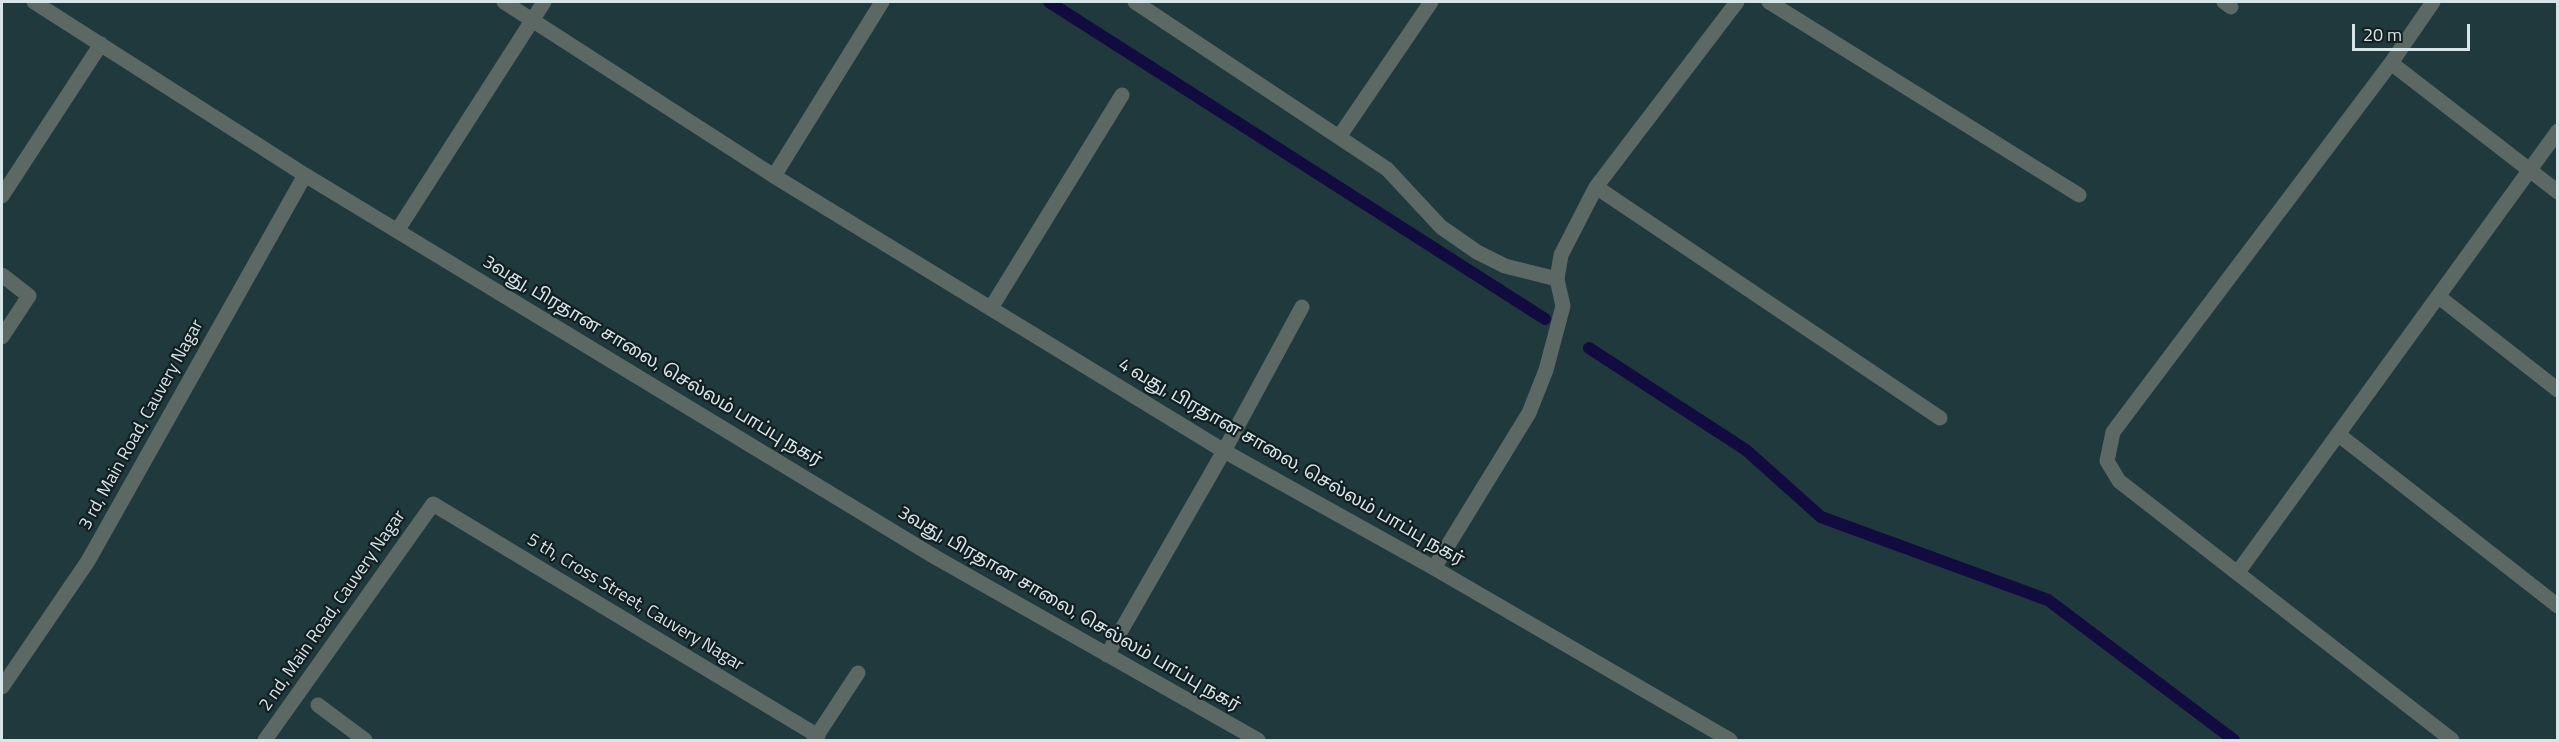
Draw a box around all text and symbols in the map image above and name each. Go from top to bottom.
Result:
scale bar [2355,12,2474,50]
text: 20 m [2363,21,2402,48]
street label: 3வது, பிரதான சாலை, செல்லம் பாப்பு நகர் [478,252,826,472]
street label: 3 rd, Main Road, Cauvery Nagar [75,316,209,534]
street label: 4 வது, பிரதான சாலை, செல்லம் பாப்பு நகர் [1114,355,1468,571]
street label: 3வது, பிரதான சாலை, செல்லம் பாப்பு நகர் [894,503,1244,717]
street label: 2 nd, Main Road, Cauvery Nagar [255,506,411,716]
street label: 5 th, Cross Street, Cauvery Nagar [523,530,747,676]

